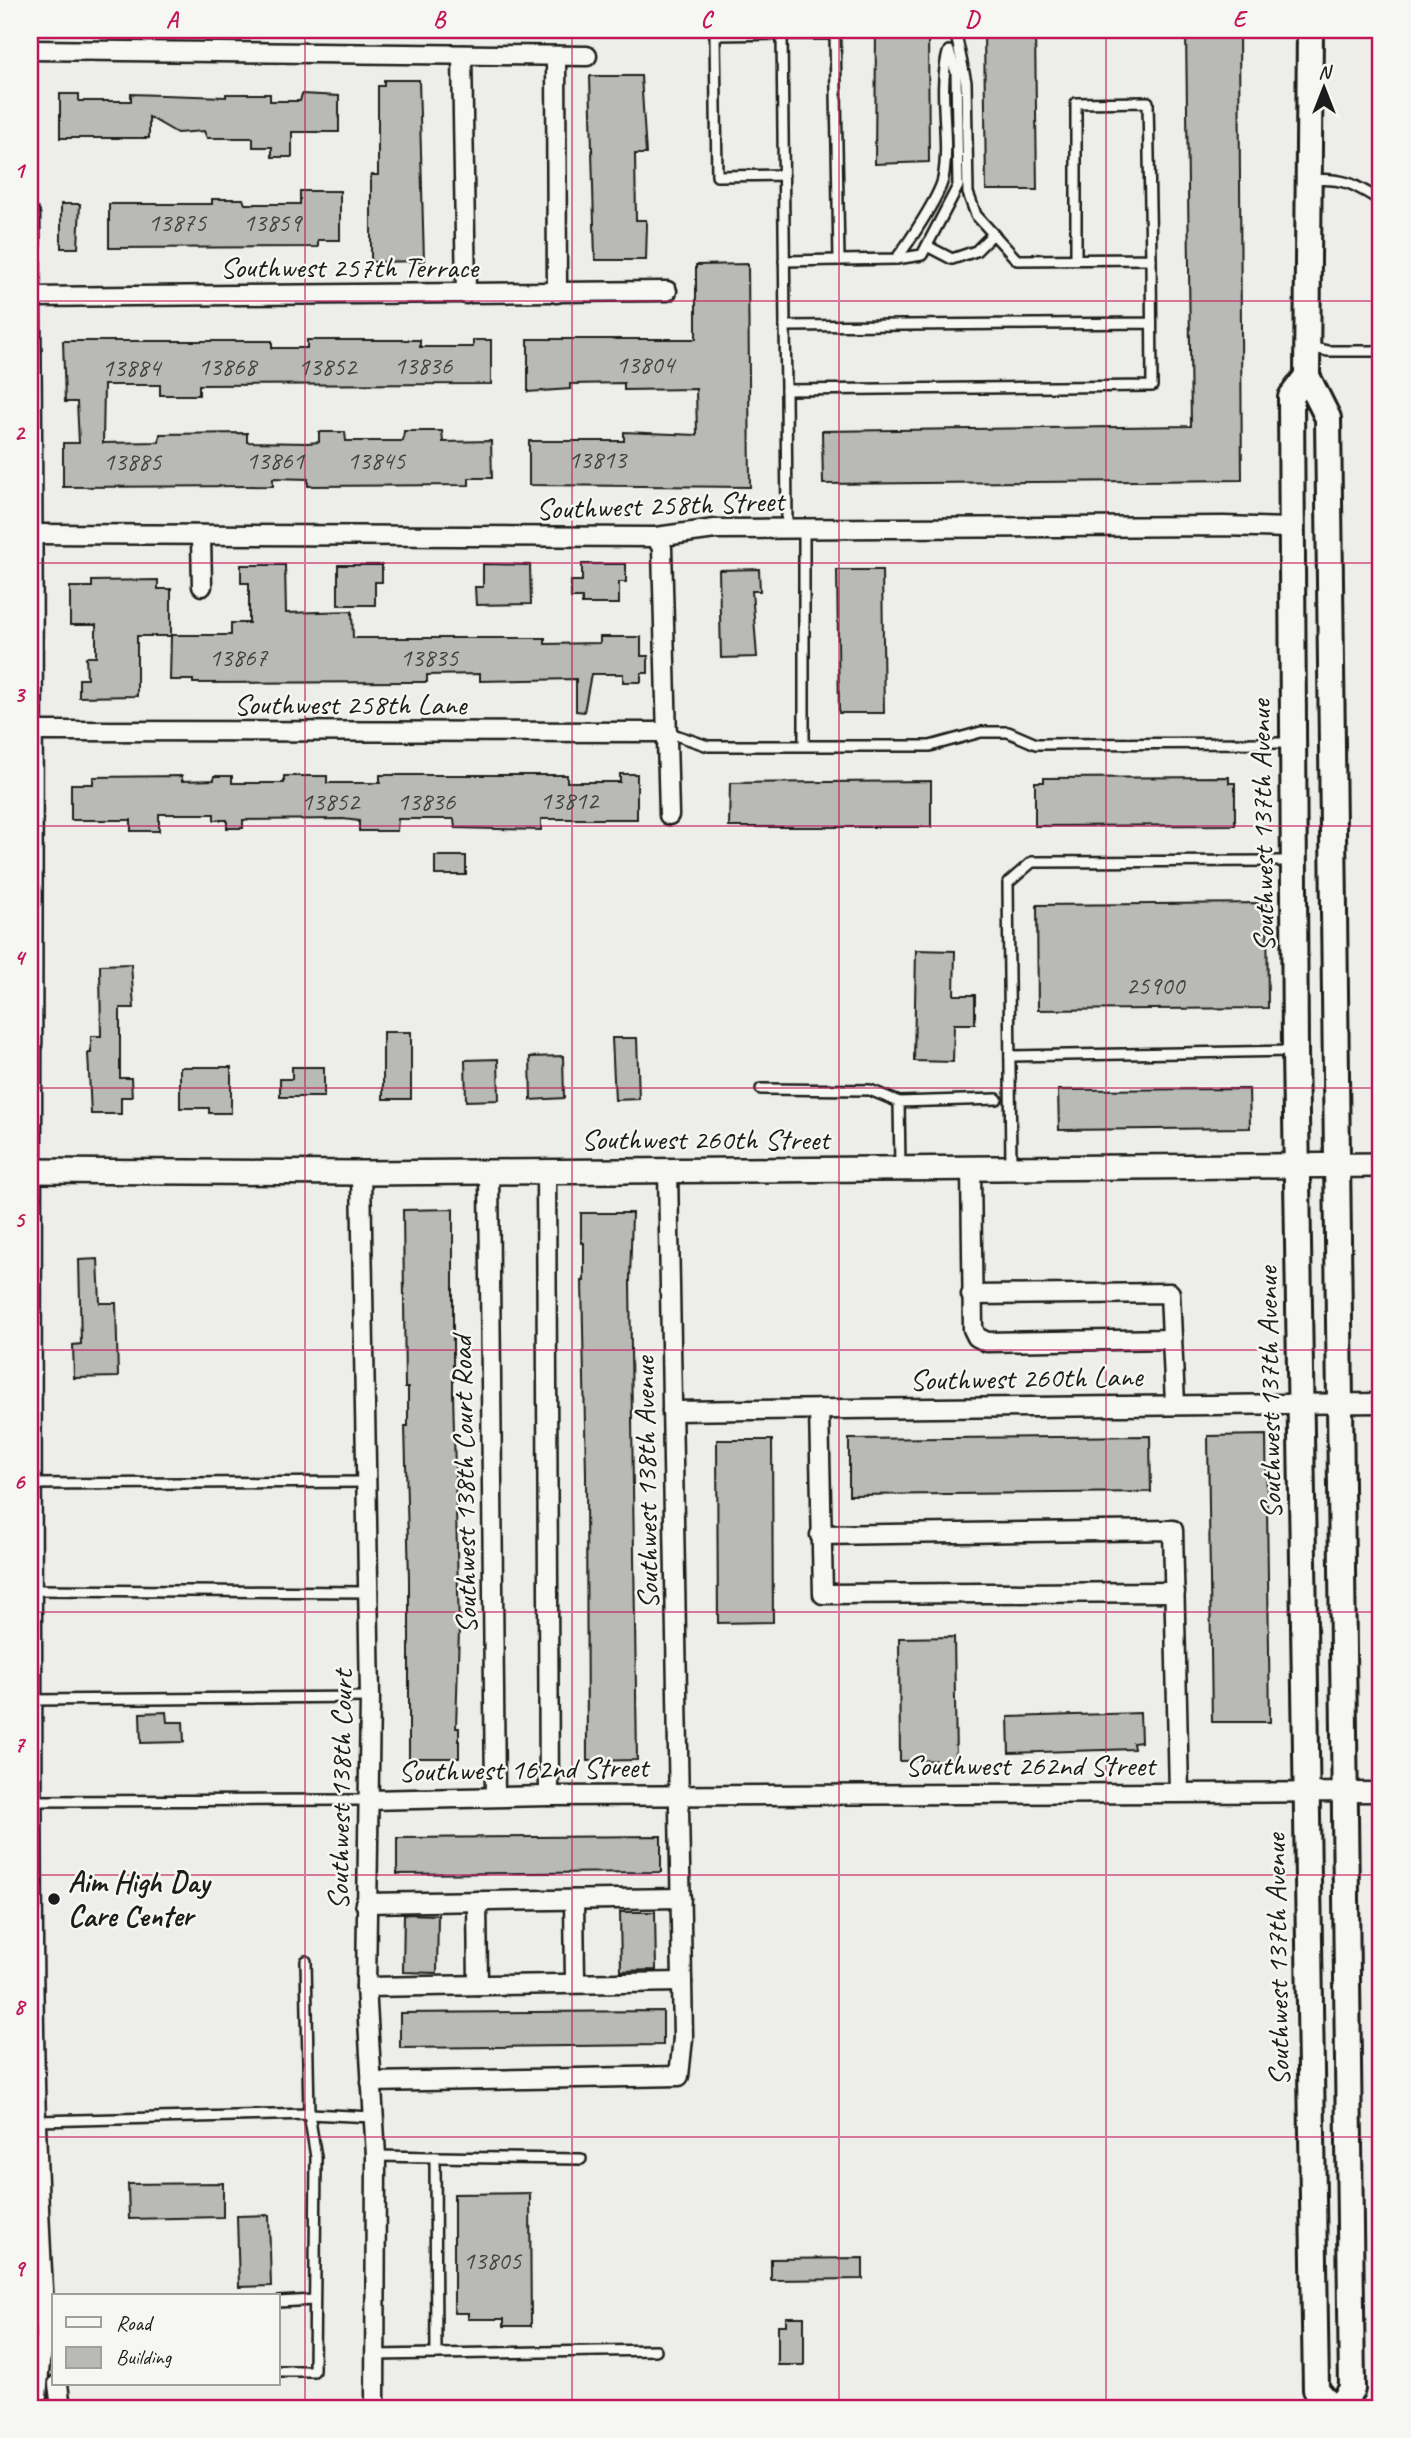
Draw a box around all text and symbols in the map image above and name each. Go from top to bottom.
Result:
text: A [166,5,180,34]
text: B [433,5,447,34]
text: C [701,5,715,34]
text: D [965,5,981,34]
text: E [1233,5,1249,34]
north arrow [1288,52,1358,122]
text: N [1318,60,1333,84]
text: 1 [14,156,27,185]
house number: 13875 [148,206,208,239]
house number: 13859 [243,206,304,239]
street label: Southwest 257th Terrace [220,248,480,286]
house number: 13804 [616,348,677,381]
house number: 13836 [394,349,454,382]
house number: 13868 [198,350,259,383]
house number: 13852 [298,350,359,383]
house number: 13884 [102,351,163,384]
text: 2 [14,418,27,447]
house number: 13813 [568,443,629,476]
house number: 13861 [246,444,306,477]
house number: 13845 [347,444,407,477]
house number: 13885 [103,445,163,478]
street label: Southwest 258th Street [535,482,788,528]
house number: 13867 [209,641,269,674]
house number: 13835 [400,641,460,674]
text: 3 [14,680,27,709]
street label: Southwest 258th Lane [234,685,469,723]
street label: Southwest 137th Avenue [1241,697,1283,953]
house number: 13812 [540,784,601,817]
house number: 13852 [301,785,362,818]
house number: 13836 [397,785,457,818]
text: 4 [14,943,27,972]
house number: 25900 [1126,969,1187,1002]
street label: Southwest 260th Street [581,1120,832,1158]
text: 5 [14,1205,26,1234]
street label: Southwest 137th Avenue [1248,1264,1290,1520]
street label: Southwest 138th Court Road [442,1332,486,1634]
street label: Southwest 138th Avenue [625,1354,667,1610]
street label: Southwest 260th Lane [909,1357,1145,1399]
text: 6 [14,1467,27,1496]
street label: Southwest 138th Court [319,1667,361,1910]
text: 7 [14,1730,27,1759]
street label: Southwest 262nd Street [905,1746,1158,1784]
street label: Southwest 162nd Street [398,1748,651,1790]
street label: Southwest 137th Avenue [1256,1831,1298,2087]
place label: Aim High Day Care Center [68,1863,212,1935]
marker: Aim High Day Care Center [46,1891,62,1907]
text: 8 [14,1992,27,2021]
house number: 13805 [463,2244,523,2277]
text: 9 [14,2254,27,2283]
legend [52,2294,280,2386]
text: Road [116,2310,155,2336]
text: Building [116,2344,173,2370]

